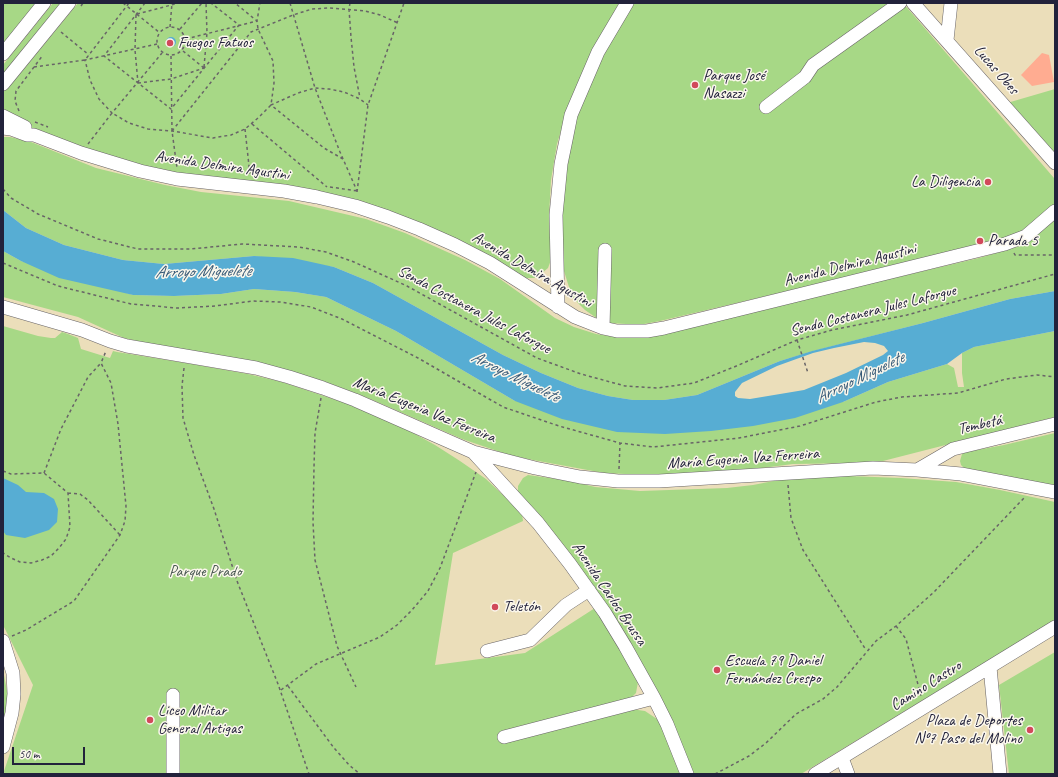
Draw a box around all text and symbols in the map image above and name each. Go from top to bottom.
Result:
place label: Fuegos Fatuos [178,33,253,53]
marker: Fuegos Fatuos [165,38,175,48]
street label: Lucas Obes [969,41,1023,99]
place label: Parque José Nasazzi [703,66,765,104]
marker: Parque José Nasazzi [690,80,700,90]
street label: Avenida Delmira Agustini [154,147,290,185]
place label: La Diligencia [911,172,980,192]
marker: La Diligencia [983,177,993,187]
street label: Avenida Delmira Agustini [469,228,595,312]
place label: Parada 5 [988,231,1038,251]
marker: Parada 5 [975,236,985,246]
street label: Avenida Delmira Agustini [782,239,918,291]
water label: Arroyo Miguelete [155,261,251,283]
street label: Senda Costanera Jules Laforgue [394,262,554,358]
street label: Senda Costanera Jules Laforgue [788,281,958,341]
water label: Arroyo Miguelete [468,347,562,407]
water label: Arroyo Miguelete [813,348,907,408]
street label: María Eugenia Vaz Ferreira [350,373,498,447]
street label: Tembetá [956,411,1004,439]
street label: María Eugenia Vaz Ferreira [666,444,820,474]
street label: Avenida Carlos Brussa [567,539,651,649]
park label: Parque Prado [169,562,241,582]
place label: Teletón [503,597,540,617]
marker: Teletón [490,602,500,612]
place label: Escuela 79 Daniel Fernández Crespo [725,651,821,689]
street label: Camino Castro [887,657,965,715]
marker: Escuela 79 Daniel Fernández Crespo [712,665,722,675]
place label: Liceo Militar General Artigas [158,701,242,739]
place label: Plaza de Deportes Nº7 Paso del Molino [914,711,1022,749]
marker: Liceo Militar General Artigas [145,715,155,725]
marker: Plaza de Deportes Nº7 Paso del Molino [1025,725,1035,735]
scale bar [14,739,87,765]
text: 50 m [19,746,39,762]

